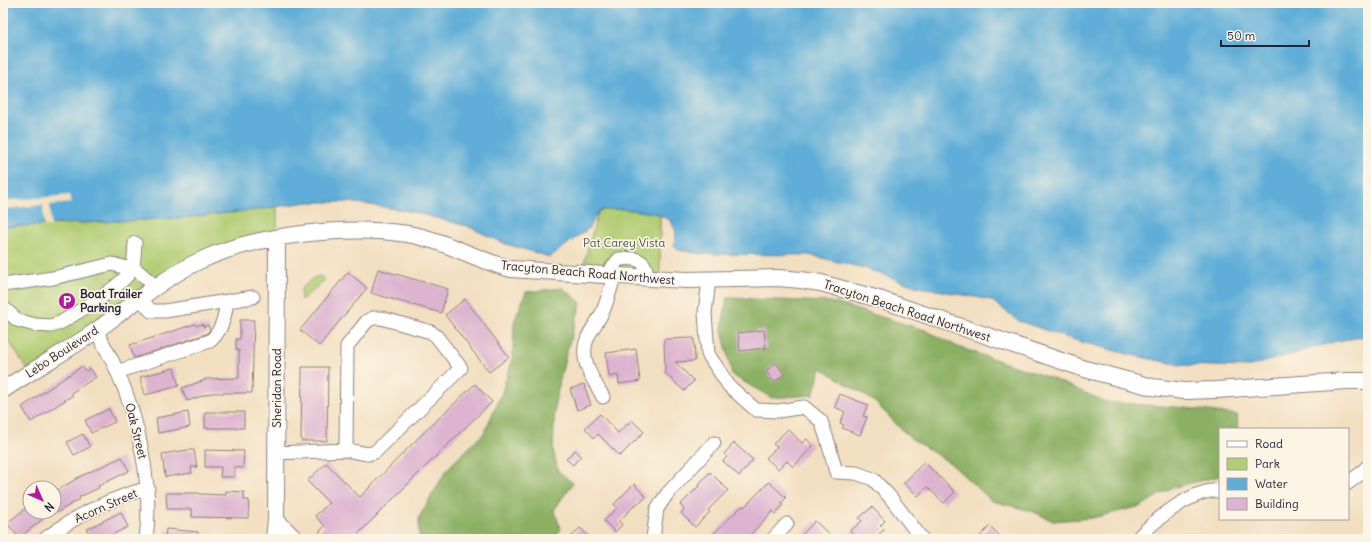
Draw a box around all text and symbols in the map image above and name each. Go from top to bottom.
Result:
scale bar [1221,22,1309,48]
text: 50 m [1227,28,1256,43]
park label: Pat Carey Vista [583,235,665,250]
street label: Tracyton Beach Road Northwest [500,257,676,288]
street label: Tracyton Beach Road Northwest [822,276,993,345]
place label: Boat Trailer Parking [80,286,142,316]
parking icon: Boat Trailer Parking [57,291,77,311]
street label: Lebo Boulevard [22,322,101,381]
street label: Sheridan Road [269,348,284,428]
street label: Oak Street [122,401,151,460]
legend [1219,428,1349,520]
text: Road [1255,436,1283,451]
text: Park [1255,456,1280,471]
text: Water [1255,476,1288,491]
north arrow [22,480,62,520]
street label: Acorn Street [72,485,140,526]
text: Building [1255,496,1299,511]
text: N [41,499,57,515]

